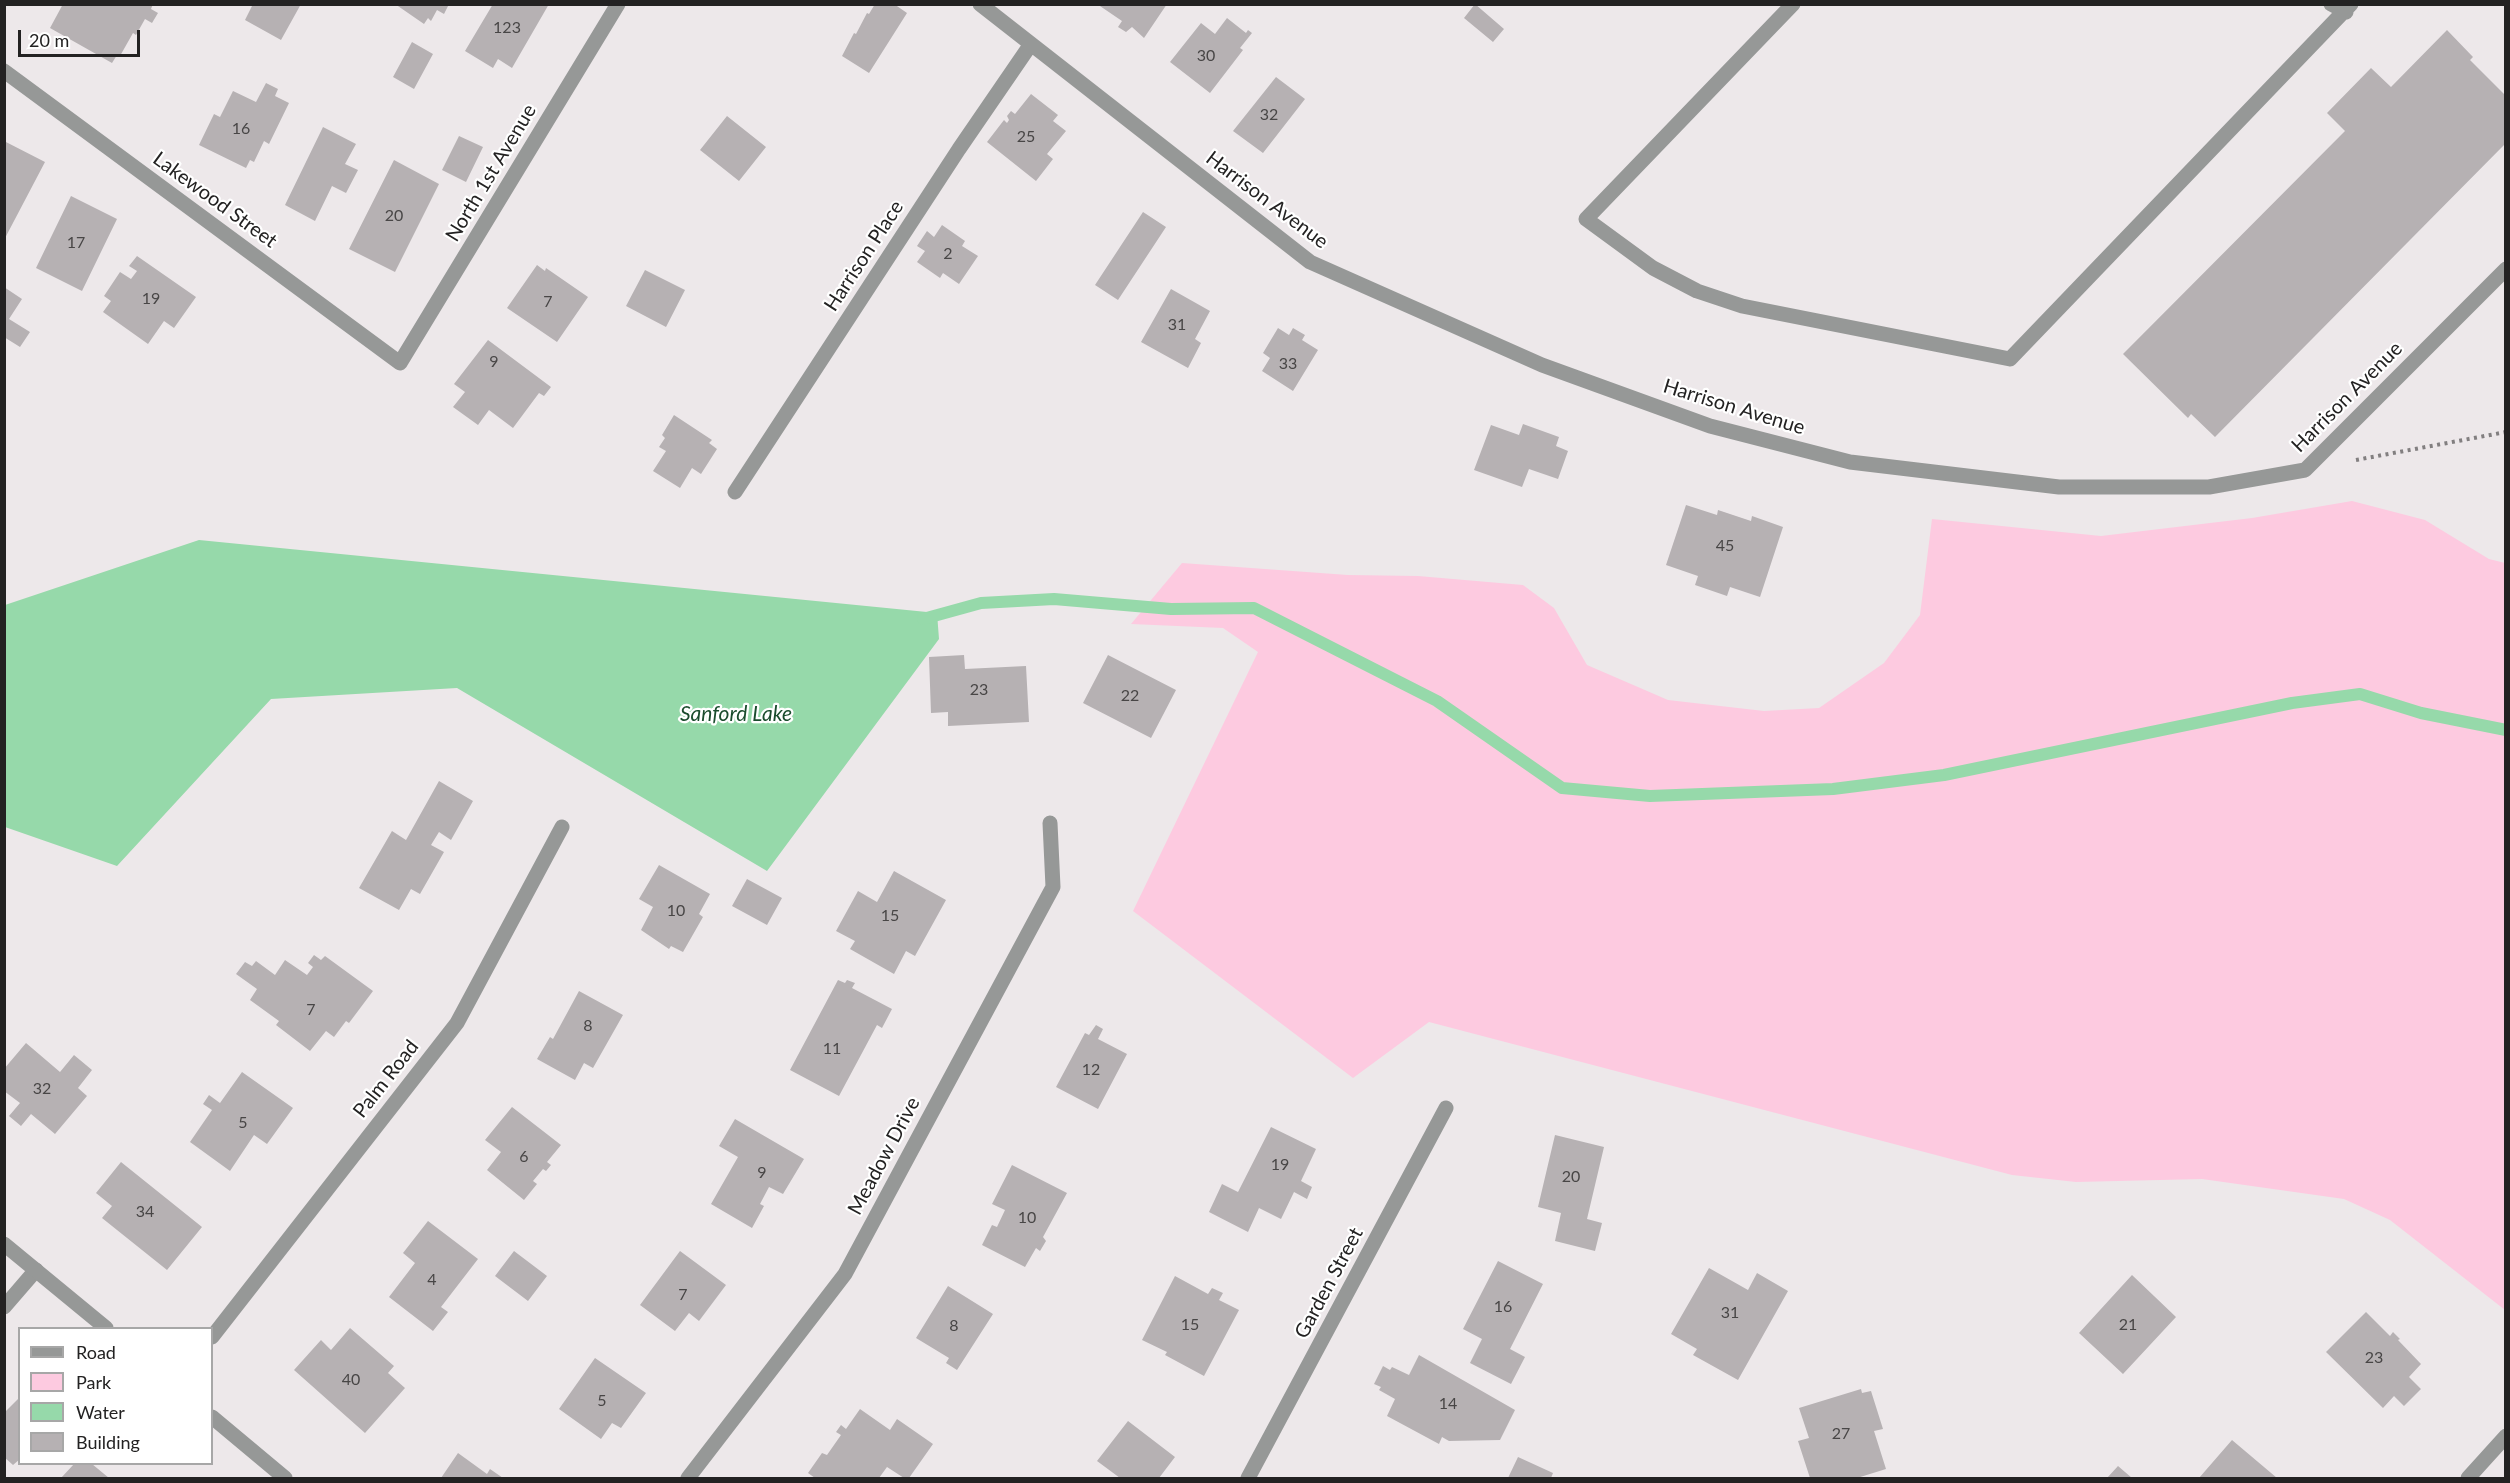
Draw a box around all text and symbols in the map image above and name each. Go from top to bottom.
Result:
scale bar [21,18,142,56]
house number: 123 [493,18,521,38]
text: 20 m [29,29,69,51]
house number: 30 [1197,46,1215,66]
street label: North 1st Avenue [441,100,541,246]
house number: 32 [1260,105,1278,125]
house number: 16 [232,119,250,139]
house number: 25 [1017,127,1035,147]
street label: Harrison Avenue [1201,146,1333,254]
street label: Lakewood Street [148,147,282,253]
street label: Harrison Place [819,196,909,316]
house number: 20 [385,206,403,226]
house number: 17 [67,233,85,253]
house number: 2 [943,244,953,264]
house number: 19 [142,289,160,309]
house number: 7 [543,292,553,312]
house number: 31 [1168,315,1186,335]
street label: Harrison Avenue [2287,337,2407,457]
house number: 9 [489,352,499,372]
house number: 33 [1279,354,1297,374]
street label: Harrison Avenue [1660,374,1808,440]
house number: 45 [1716,536,1734,556]
house number: 23 [970,680,988,700]
house number: 22 [1121,686,1139,706]
water label: Sanford Lake [680,701,792,727]
house number: 10 [667,901,685,921]
house number: 15 [881,906,899,926]
house number: 7 [306,1000,316,1020]
house number: 8 [583,1016,593,1036]
street label: Palm Road [348,1035,424,1123]
house number: 11 [823,1039,841,1059]
house number: 12 [1082,1060,1100,1080]
house number: 32 [33,1079,51,1099]
street label: Meadow Drive [843,1093,925,1219]
house number: 5 [238,1113,248,1133]
house number: 6 [519,1147,529,1167]
house number: 19 [1271,1155,1289,1175]
house number: 9 [757,1163,767,1183]
house number: 20 [1562,1167,1580,1187]
house number: 34 [136,1202,154,1222]
house number: 10 [1018,1208,1036,1228]
street label: Garden Street [1290,1223,1368,1343]
house number: 4 [427,1270,437,1290]
house number: 7 [678,1285,688,1305]
house number: 16 [1494,1297,1512,1317]
house number: 31 [1721,1303,1739,1323]
house number: 15 [1181,1315,1199,1335]
house number: 21 [2119,1315,2137,1335]
house number: 8 [949,1316,959,1336]
legend [18,1327,213,1465]
text: Road [76,1341,116,1363]
house number: 23 [2365,1348,2383,1368]
house number: 40 [342,1370,360,1390]
text: Park [76,1371,111,1393]
house number: 5 [597,1391,607,1411]
house number: 14 [1439,1394,1457,1414]
text: Water [76,1401,125,1423]
house number: 27 [1832,1424,1850,1444]
text: Building [76,1431,140,1453]

